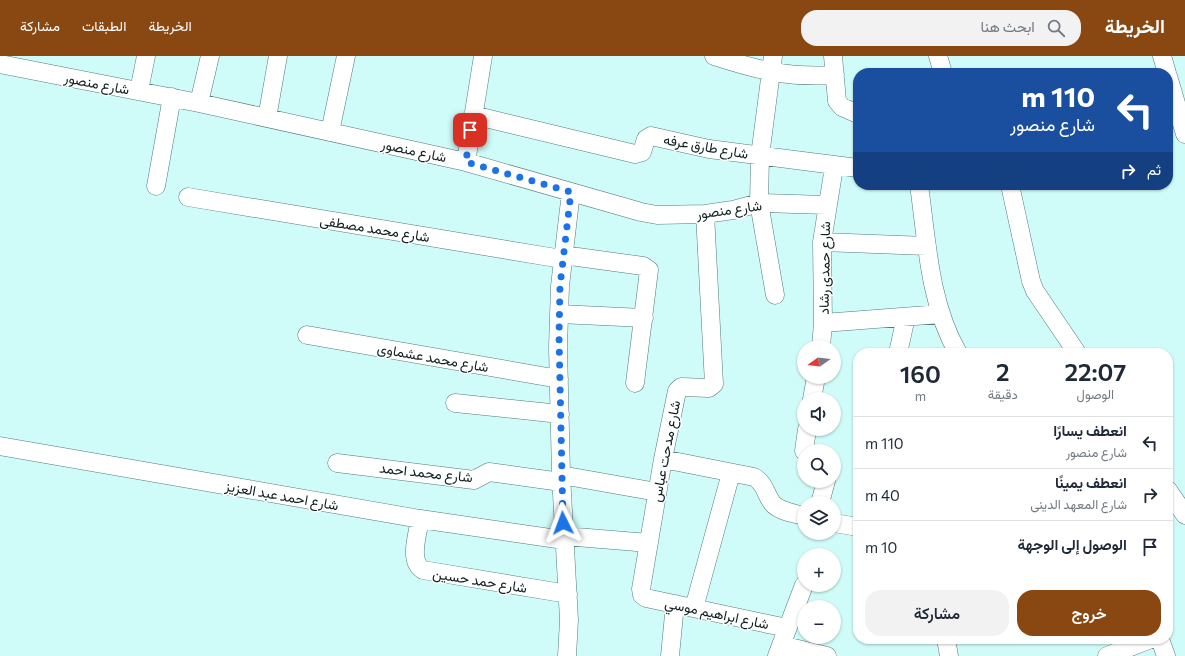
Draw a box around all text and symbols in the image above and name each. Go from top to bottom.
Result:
search box [801,10,1081,46]
text: الخريطة [1105,14,1165,37]
text: مشاركة [20,17,60,34]
text: الطبقات [82,17,126,34]
text: الخريطة [148,17,192,34]
text: ابحث هنا [981,17,1035,35]
icon: search [1045,17,1067,39]
street label: شارع منصور [61,68,131,101]
text: 110 m [1021,79,1095,113]
icon: left [1109,84,1161,136]
pin [453,113,487,147]
text: شارع منصور [1010,113,1095,135]
icon: arrive [459,119,481,141]
street label: شارع طارق عرفه [662,130,750,165]
street label: شارع منصور [378,135,448,168]
icon: right [1117,160,1139,182]
text: ثم [1147,160,1161,178]
street label: شارع منصور [694,196,763,225]
street label: شارع محمد مصطفى [318,211,431,248]
street label: شارع حمدى رشاد [815,221,836,315]
street label: شارع محمد عشماوى [375,339,490,378]
north arrow [797,340,841,384]
map controls [797,340,841,644]
text: 2 [996,357,1009,386]
text: 22:07 [1064,357,1126,386]
text: 160 [900,359,941,388]
text: دقيقة [988,386,1018,402]
text: الوصول [1077,386,1114,402]
text: m [915,388,926,404]
button: sound [797,392,841,436]
street label: شارع مدحت عباس [647,399,686,504]
text: انعطف يسارًا [1053,421,1127,439]
icon: left [1139,432,1161,454]
text: 110 m [865,434,904,452]
button: search [797,444,841,488]
text: شارع منصور [1066,444,1127,460]
street label: شارع محمد احمد [378,459,474,488]
text: انعطف يمينًا [1055,473,1127,491]
street label: شارع احمد عبد العزيز [222,476,340,516]
icon: right [1139,484,1161,506]
text: 40 m [865,486,900,504]
button: layers [797,496,841,540]
text: شارع المعهد الدينى [1030,496,1127,512]
position arrow [542,502,584,544]
text: الوصول إلى الوجهة [1018,535,1127,553]
icon: arrive [1139,536,1161,558]
text: 10 m [865,538,897,556]
button: + [797,548,841,592]
street label: شارع حمد حسين [431,564,528,599]
button: مشاركة [865,590,1009,636]
button: خروج [1017,590,1161,636]
street label: شارع ابراهيم موسي [663,594,771,636]
button: − [797,600,841,644]

